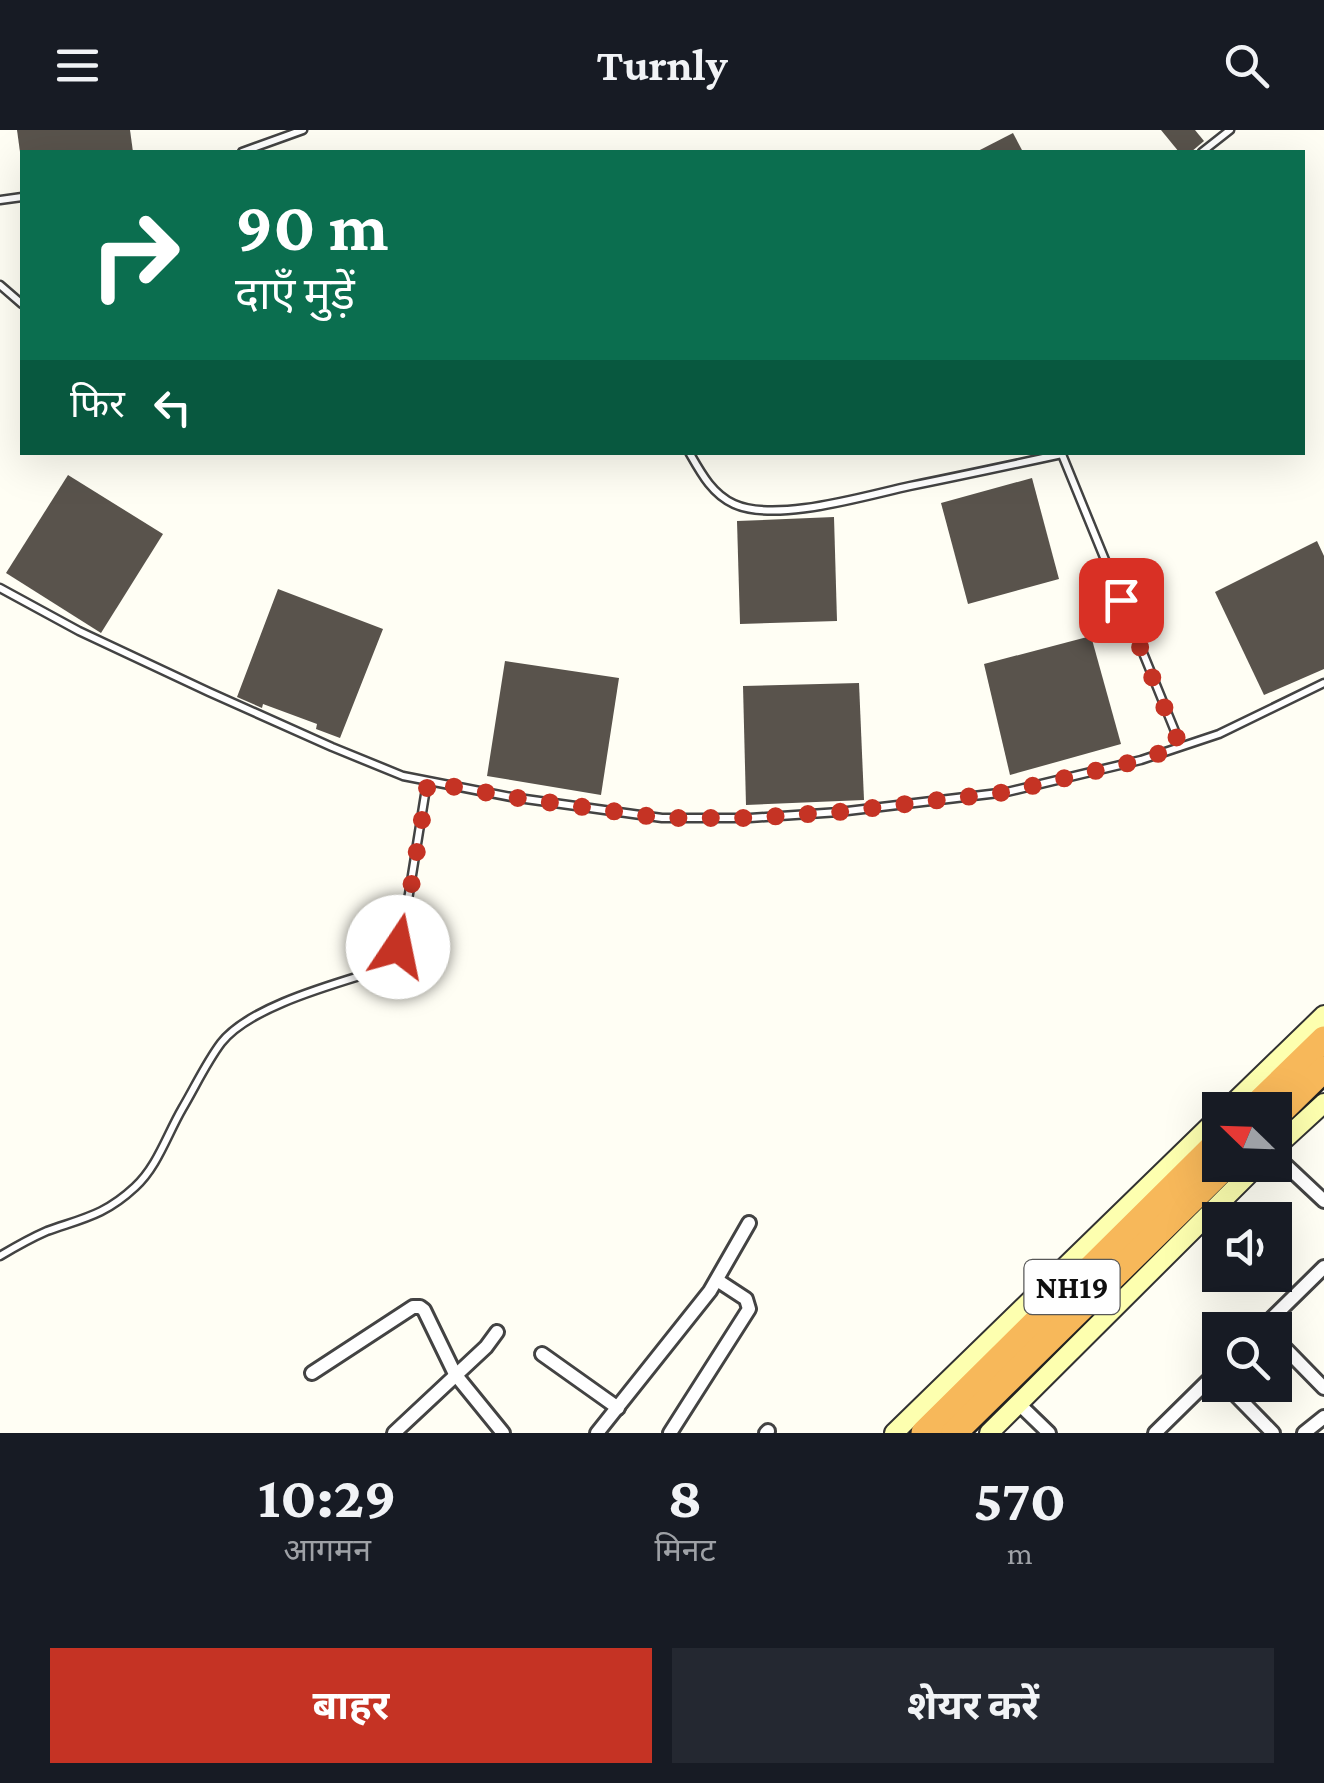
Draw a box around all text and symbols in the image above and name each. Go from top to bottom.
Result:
icon: menu [50,38,105,93]
icon: search [1219,38,1274,93]
text: Turnly [596,40,728,90]
text: 90 m [235,187,388,265]
icon: right [70,190,200,320]
text: दाएँ मुड़ें [235,269,355,319]
icon: left [145,380,200,435]
text: फिर [70,383,125,425]
pin [1079,558,1164,643]
icon: arrive [1094,573,1149,628]
position arrow [346,895,450,999]
north arrow [1202,1092,1292,1182]
map controls [1202,1092,1292,1402]
button: sound [1202,1202,1292,1292]
road number: NH19 [1024,1260,1120,1314]
button: search [1202,1312,1292,1402]
text: 10:29 [258,1463,397,1530]
text: 8 [668,1463,702,1530]
text: 570 [974,1466,1066,1533]
text: आगमन [283,1532,371,1568]
text: मिनट [654,1532,716,1568]
text: m [1007,1535,1033,1571]
button: बाहर [50,1648,652,1763]
button: शेयर करें [672,1648,1274,1763]

